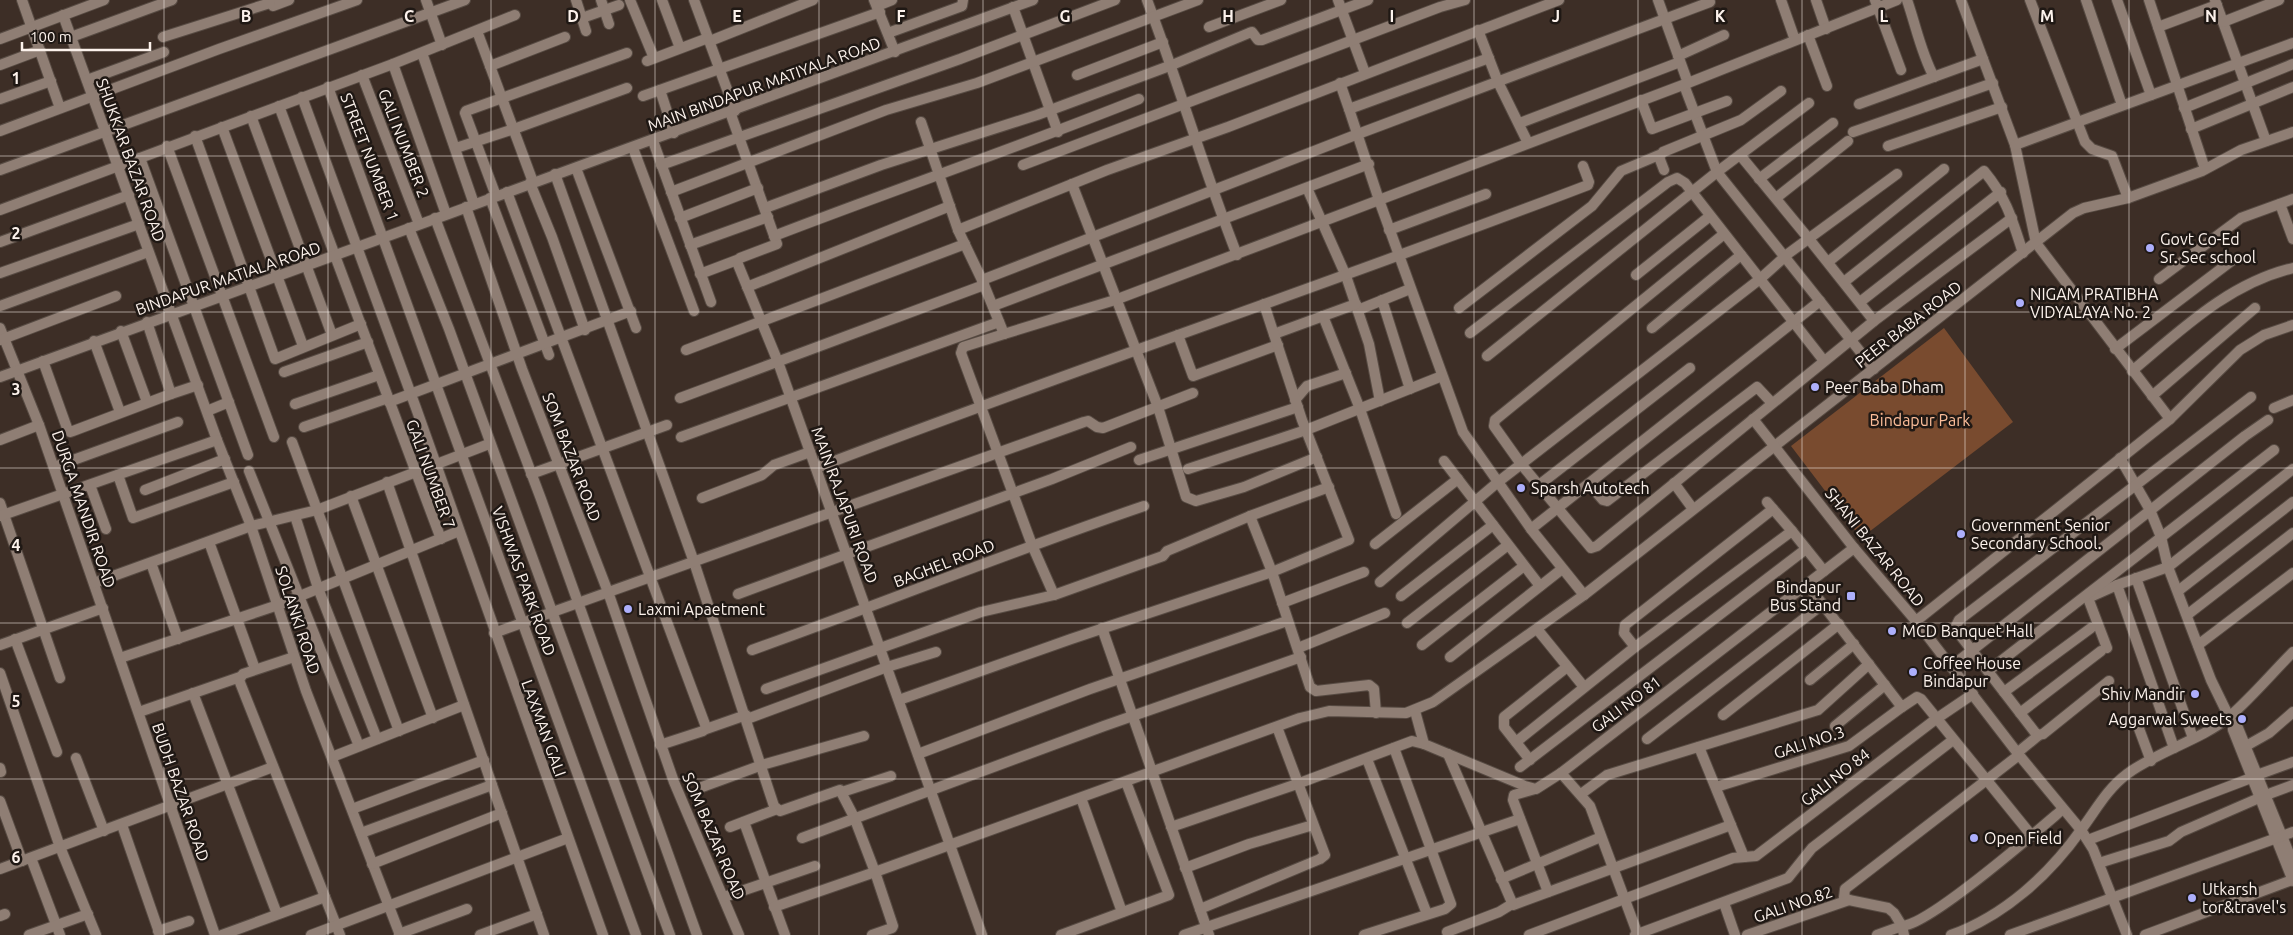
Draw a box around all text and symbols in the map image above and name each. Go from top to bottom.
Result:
text: B [241,7,251,25]
text: C [404,7,414,25]
text: D [567,7,579,25]
text: E [732,7,742,25]
text: F [897,7,906,25]
text: G [1059,7,1071,25]
text: H [1222,7,1234,25]
text: I [1390,7,1394,25]
text: J [1552,7,1560,25]
text: K [1715,7,1726,25]
text: L [1880,7,1889,25]
text: M [2040,7,2054,25]
text: N [2205,7,2217,25]
scale bar [22,20,150,52]
text: 100 m [30,28,72,45]
street label: MAIN BINDAPUR MATIYALA ROAD [645,33,883,135]
text: 1 [11,69,21,87]
street label: SHUKKAR BAZAR ROAD [93,76,169,244]
street label: GALI NUMBER 2 [375,86,433,200]
street label: STREET NUMBER 1 [337,90,403,224]
text: 2 [11,224,21,242]
place label: Govt Co-Ed Sr. Sec school [2160,230,2256,266]
street label: BINDAPUR MATIALA ROAD [133,238,323,318]
marker: Govt Co-Ed Sr. Sec school [2144,242,2156,254]
street label: PEER BABA ROAD [1851,277,1965,371]
place label: NIGAM PRATIBHA VIDYALAYA No. 2 [2030,285,2159,321]
marker: NIGAM PRATIBHA VIDYALAYA No. 2 [2014,297,2026,309]
place label: Peer Baba Dham [1825,378,1944,396]
text: 3 [11,380,21,398]
marker: Peer Baba Dham [1809,381,1821,393]
street label: SOM BAZAR ROAD [539,390,605,524]
park label: Bindapur Park [1870,411,1970,429]
street label: GALI NUMBER 7 [403,417,459,531]
street label: MAIN RAJAPURI ROAD [808,424,882,586]
street label: DURGA MANDIR ROAD [49,428,119,590]
place label: Sparsh Autotech [1531,479,1650,497]
marker: Sparsh Autotech [1515,482,1527,494]
street label: SHANI BAZAR ROAD [1822,484,1928,610]
street label: VISHWAS PARK ROAD [489,504,559,658]
place label: Government Senior Secondary School. [1971,516,2110,552]
marker: Government Senior Secondary School. [1955,528,1967,540]
street label: BAGHEL ROAD [891,535,997,591]
text: 4 [11,536,21,554]
street label: SOLANKI ROAD [272,564,324,676]
place label: Bindapur Bus Stand [1770,578,1841,614]
marker: Bindapur Bus Stand [1845,590,1857,602]
place label: Laxmi Apaetment [638,600,766,618]
marker: Laxmi Apaetment [622,603,634,615]
place label: MCD Banquet Hall [1902,622,2033,640]
marker: MCD Banquet Hall [1886,625,1898,637]
place label: Coffee House Bindapur [1923,654,2021,690]
marker: Coffee House Bindapur [1907,666,1919,678]
street label: GALI NO 81 [1588,672,1664,736]
street label: LAXMAN GALI [518,677,570,779]
place label: Shiv Mandir [2102,685,2185,703]
marker: Shiv Mandir [2189,688,2201,700]
text: 5 [11,692,21,710]
place label: Aggarwal Sweets [2108,710,2232,728]
marker: Aggarwal Sweets [2236,713,2248,725]
street label: BUDH BAZAR ROAD [149,720,213,864]
street label: GALI NO.3 [1771,722,1847,762]
street label: GALI NO 84 [1797,745,1873,809]
street label: SOM BAZAR ROAD [679,770,749,902]
place label: Open Field [1984,829,2062,847]
marker: Open Field [1968,832,1980,844]
text: 6 [11,848,21,866]
place label: Utkarsh tor&travel's [2202,880,2286,916]
street label: GALI NO.82 [1751,882,1835,926]
marker: Utkarsh tor&travel's [2186,892,2198,904]

